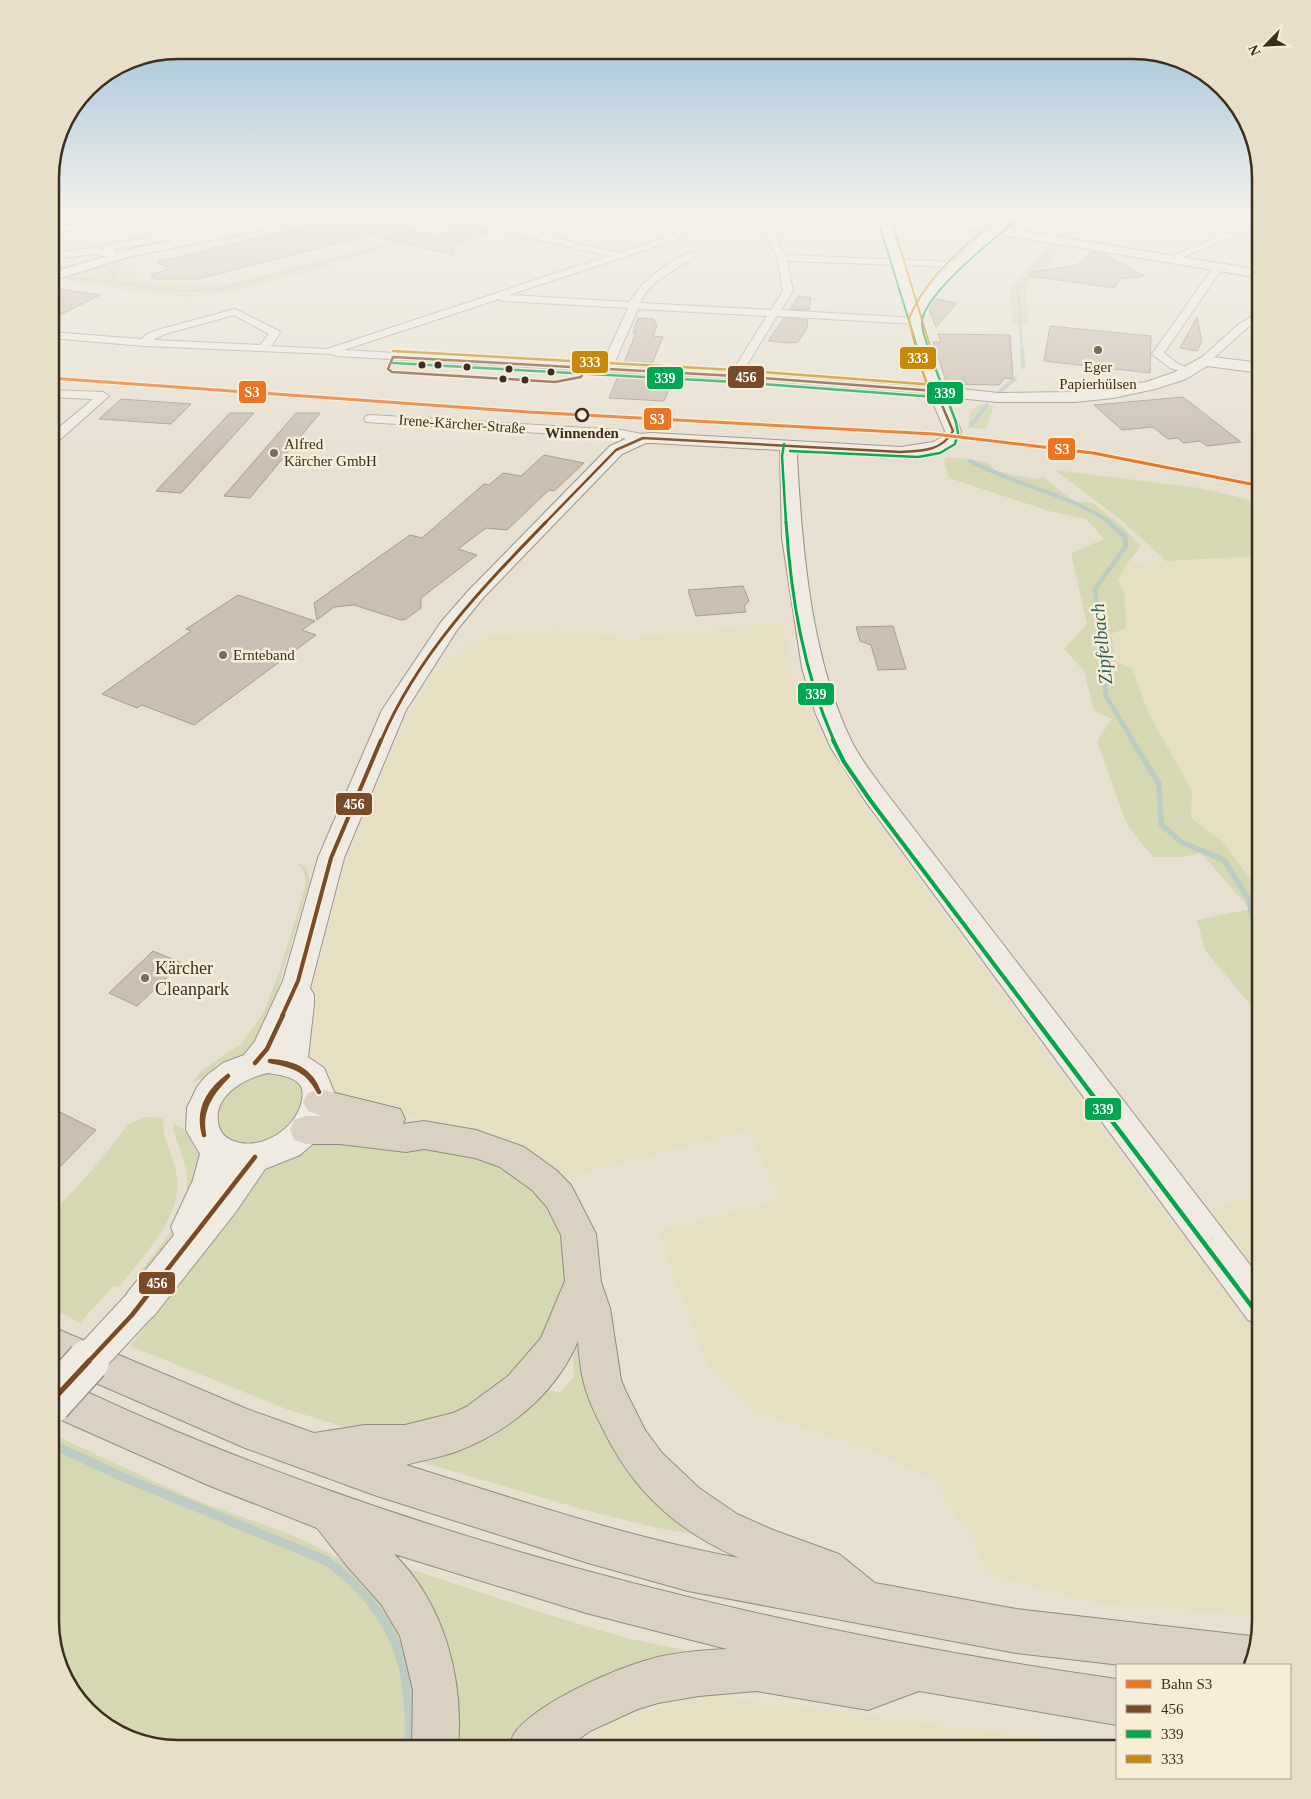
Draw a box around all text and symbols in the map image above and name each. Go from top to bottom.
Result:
north arrow [1241,20,1291,70]
text: N [1246,42,1263,58]
marker: Eger Papierhülsen [1092,344,1104,356]
line badge: 333 [899,346,937,370]
line badge: 333 [571,350,609,374]
text: 333 [908,351,929,366]
text: 333 [580,355,601,370]
place label: Eger Papierhülsen [1059,359,1137,392]
unlabelled marker [417,360,427,370]
unlabelled marker [433,360,443,370]
unlabelled marker [462,362,472,372]
unlabelled marker [504,364,514,374]
line badge: 456 [727,365,765,389]
line badge: 339 [646,366,684,390]
unlabelled marker [546,367,556,377]
text: 456 [736,370,757,385]
text: 339 [655,371,676,386]
unlabelled marker [498,374,508,384]
unlabelled marker [520,375,530,385]
line badge: S3 [238,380,267,404]
line badge: 339 [926,381,964,405]
text: S3 [245,385,259,400]
text: 339 [935,386,956,401]
line badge: S3 [643,407,672,431]
marker: Winnenden [575,408,589,422]
street label: Irene-Kärcher-Straße [398,412,526,436]
text: S3 [650,412,664,427]
place label: Winnenden [545,425,620,441]
place label: Alfred Kärcher GmbH [284,436,377,469]
line badge: S3 [1047,437,1076,461]
text: S3 [1055,442,1069,457]
marker: Alfred Kärcher GmbH [268,447,280,459]
water label: Zipfelbach [1087,602,1116,685]
place label: Ernteband [233,647,295,663]
marker: Ernteband [217,649,229,661]
line badge: 339 [797,682,835,706]
text: 339 [806,687,827,702]
line badge: 456 [335,792,373,816]
text: 456 [344,797,365,812]
place label: Kärcher Cleanpark [155,958,229,999]
marker: Kärcher Cleanpark [139,972,151,984]
line badge: 339 [1084,1097,1122,1121]
text: 339 [1093,1102,1114,1117]
line badge: 456 [138,1271,176,1295]
text: 456 [147,1276,168,1291]
legend [1116,1664,1291,1779]
text: Bahn S3 [1161,1676,1212,1692]
text: 456 [1161,1701,1184,1717]
text: 339 [1161,1726,1184,1742]
text: 333 [1161,1751,1184,1767]

